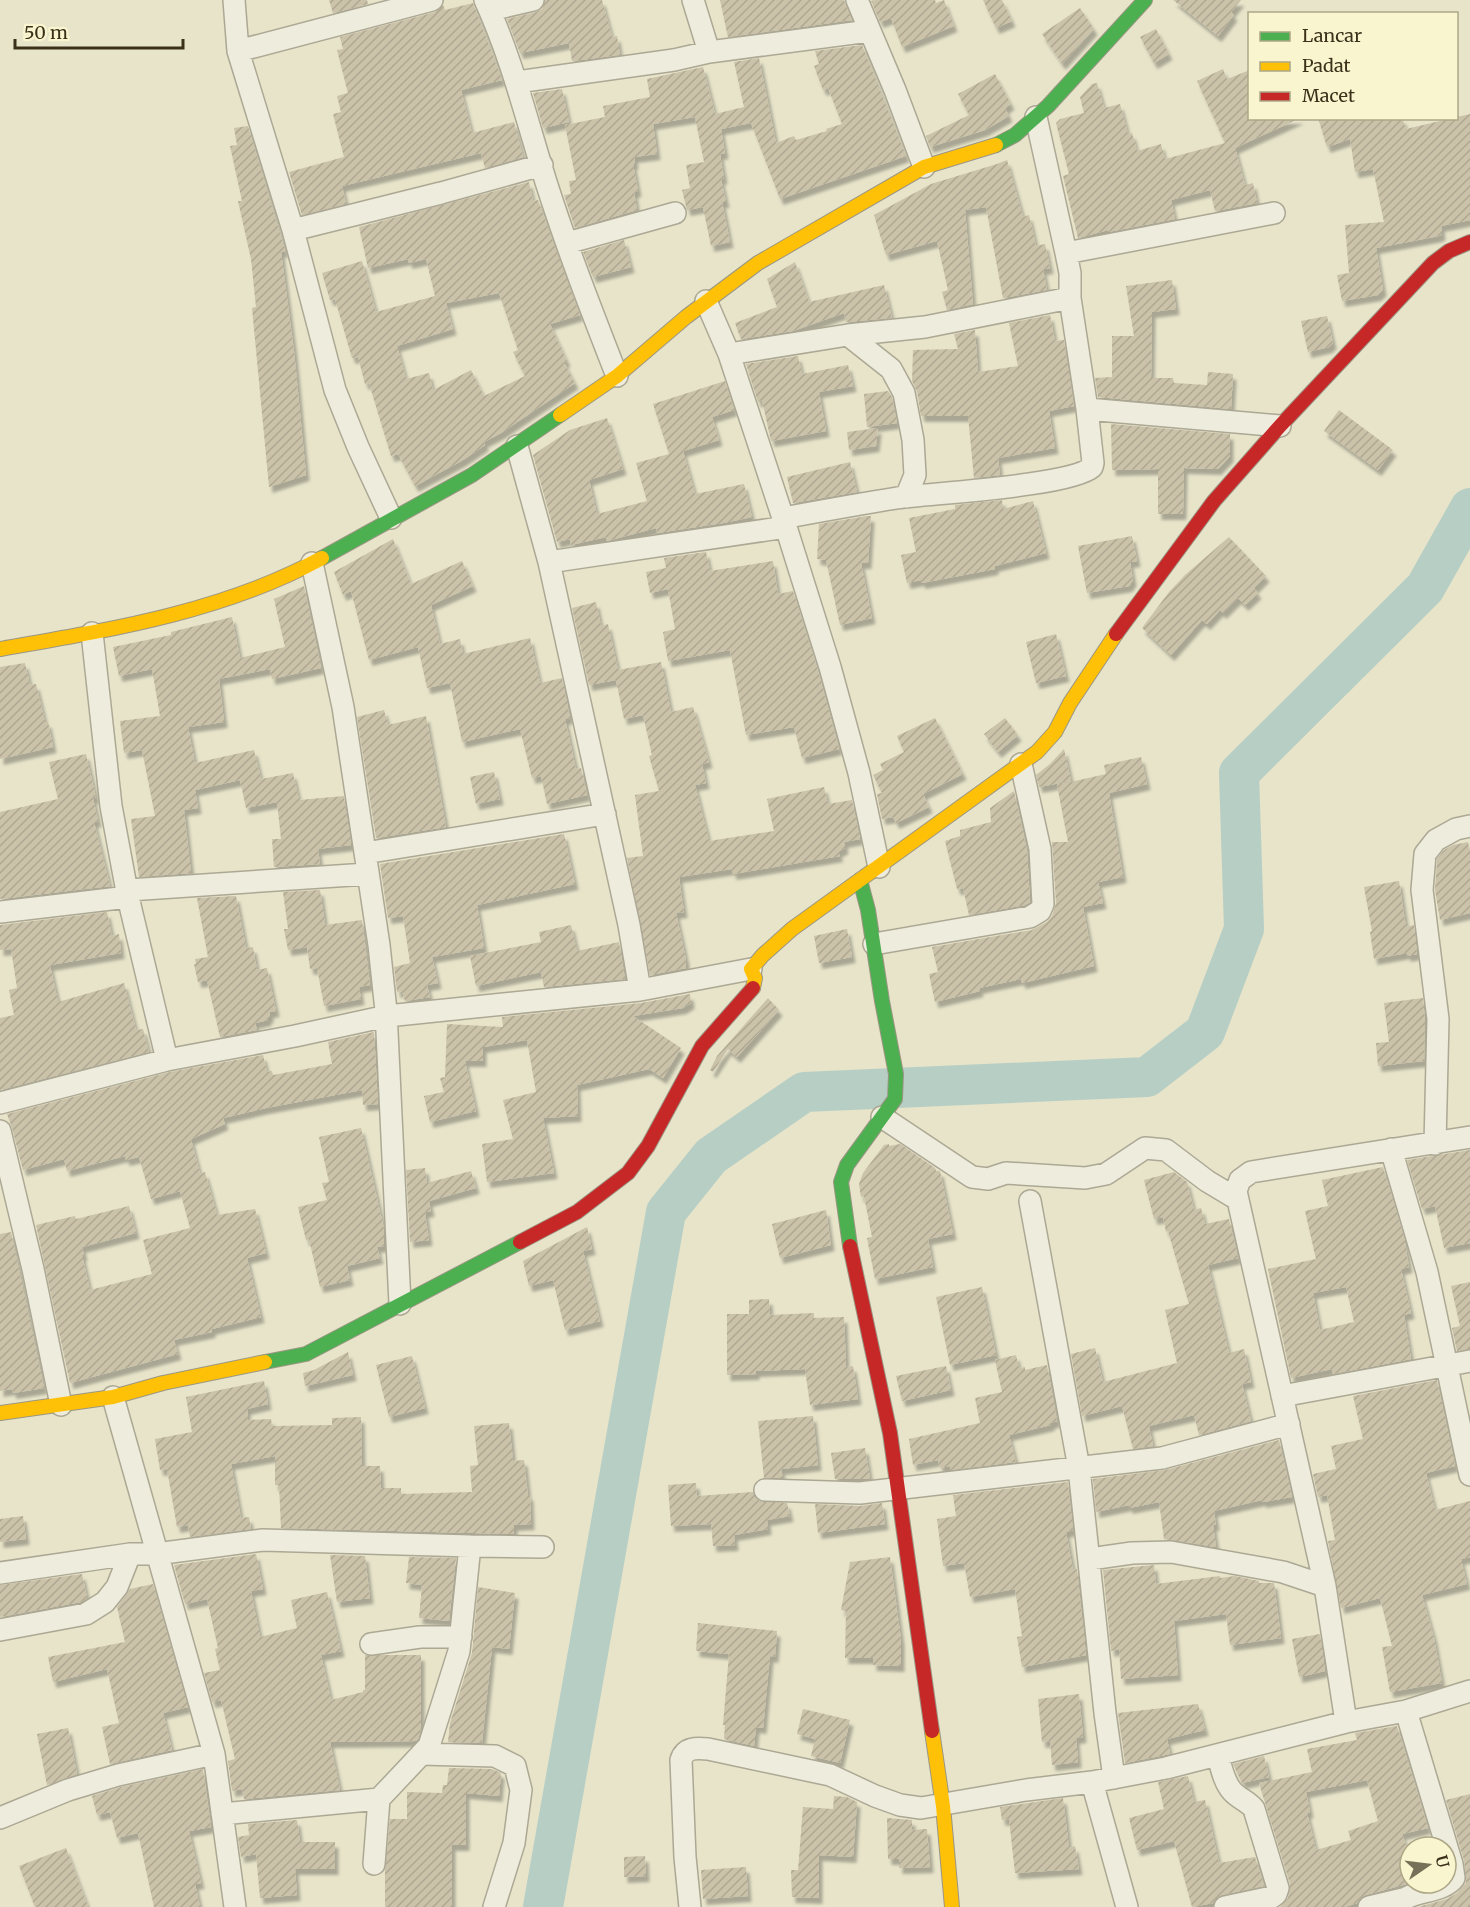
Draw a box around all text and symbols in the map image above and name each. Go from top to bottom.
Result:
scale bar [15,12,183,50]
legend [1248,12,1458,120]
text: 50 m [24,21,68,44]
text: Lancar [1302,24,1362,47]
text: Padat [1302,54,1351,77]
text: Macet [1302,84,1355,107]
north arrow [1398,1835,1458,1895]
text: U [1431,1853,1454,1870]

